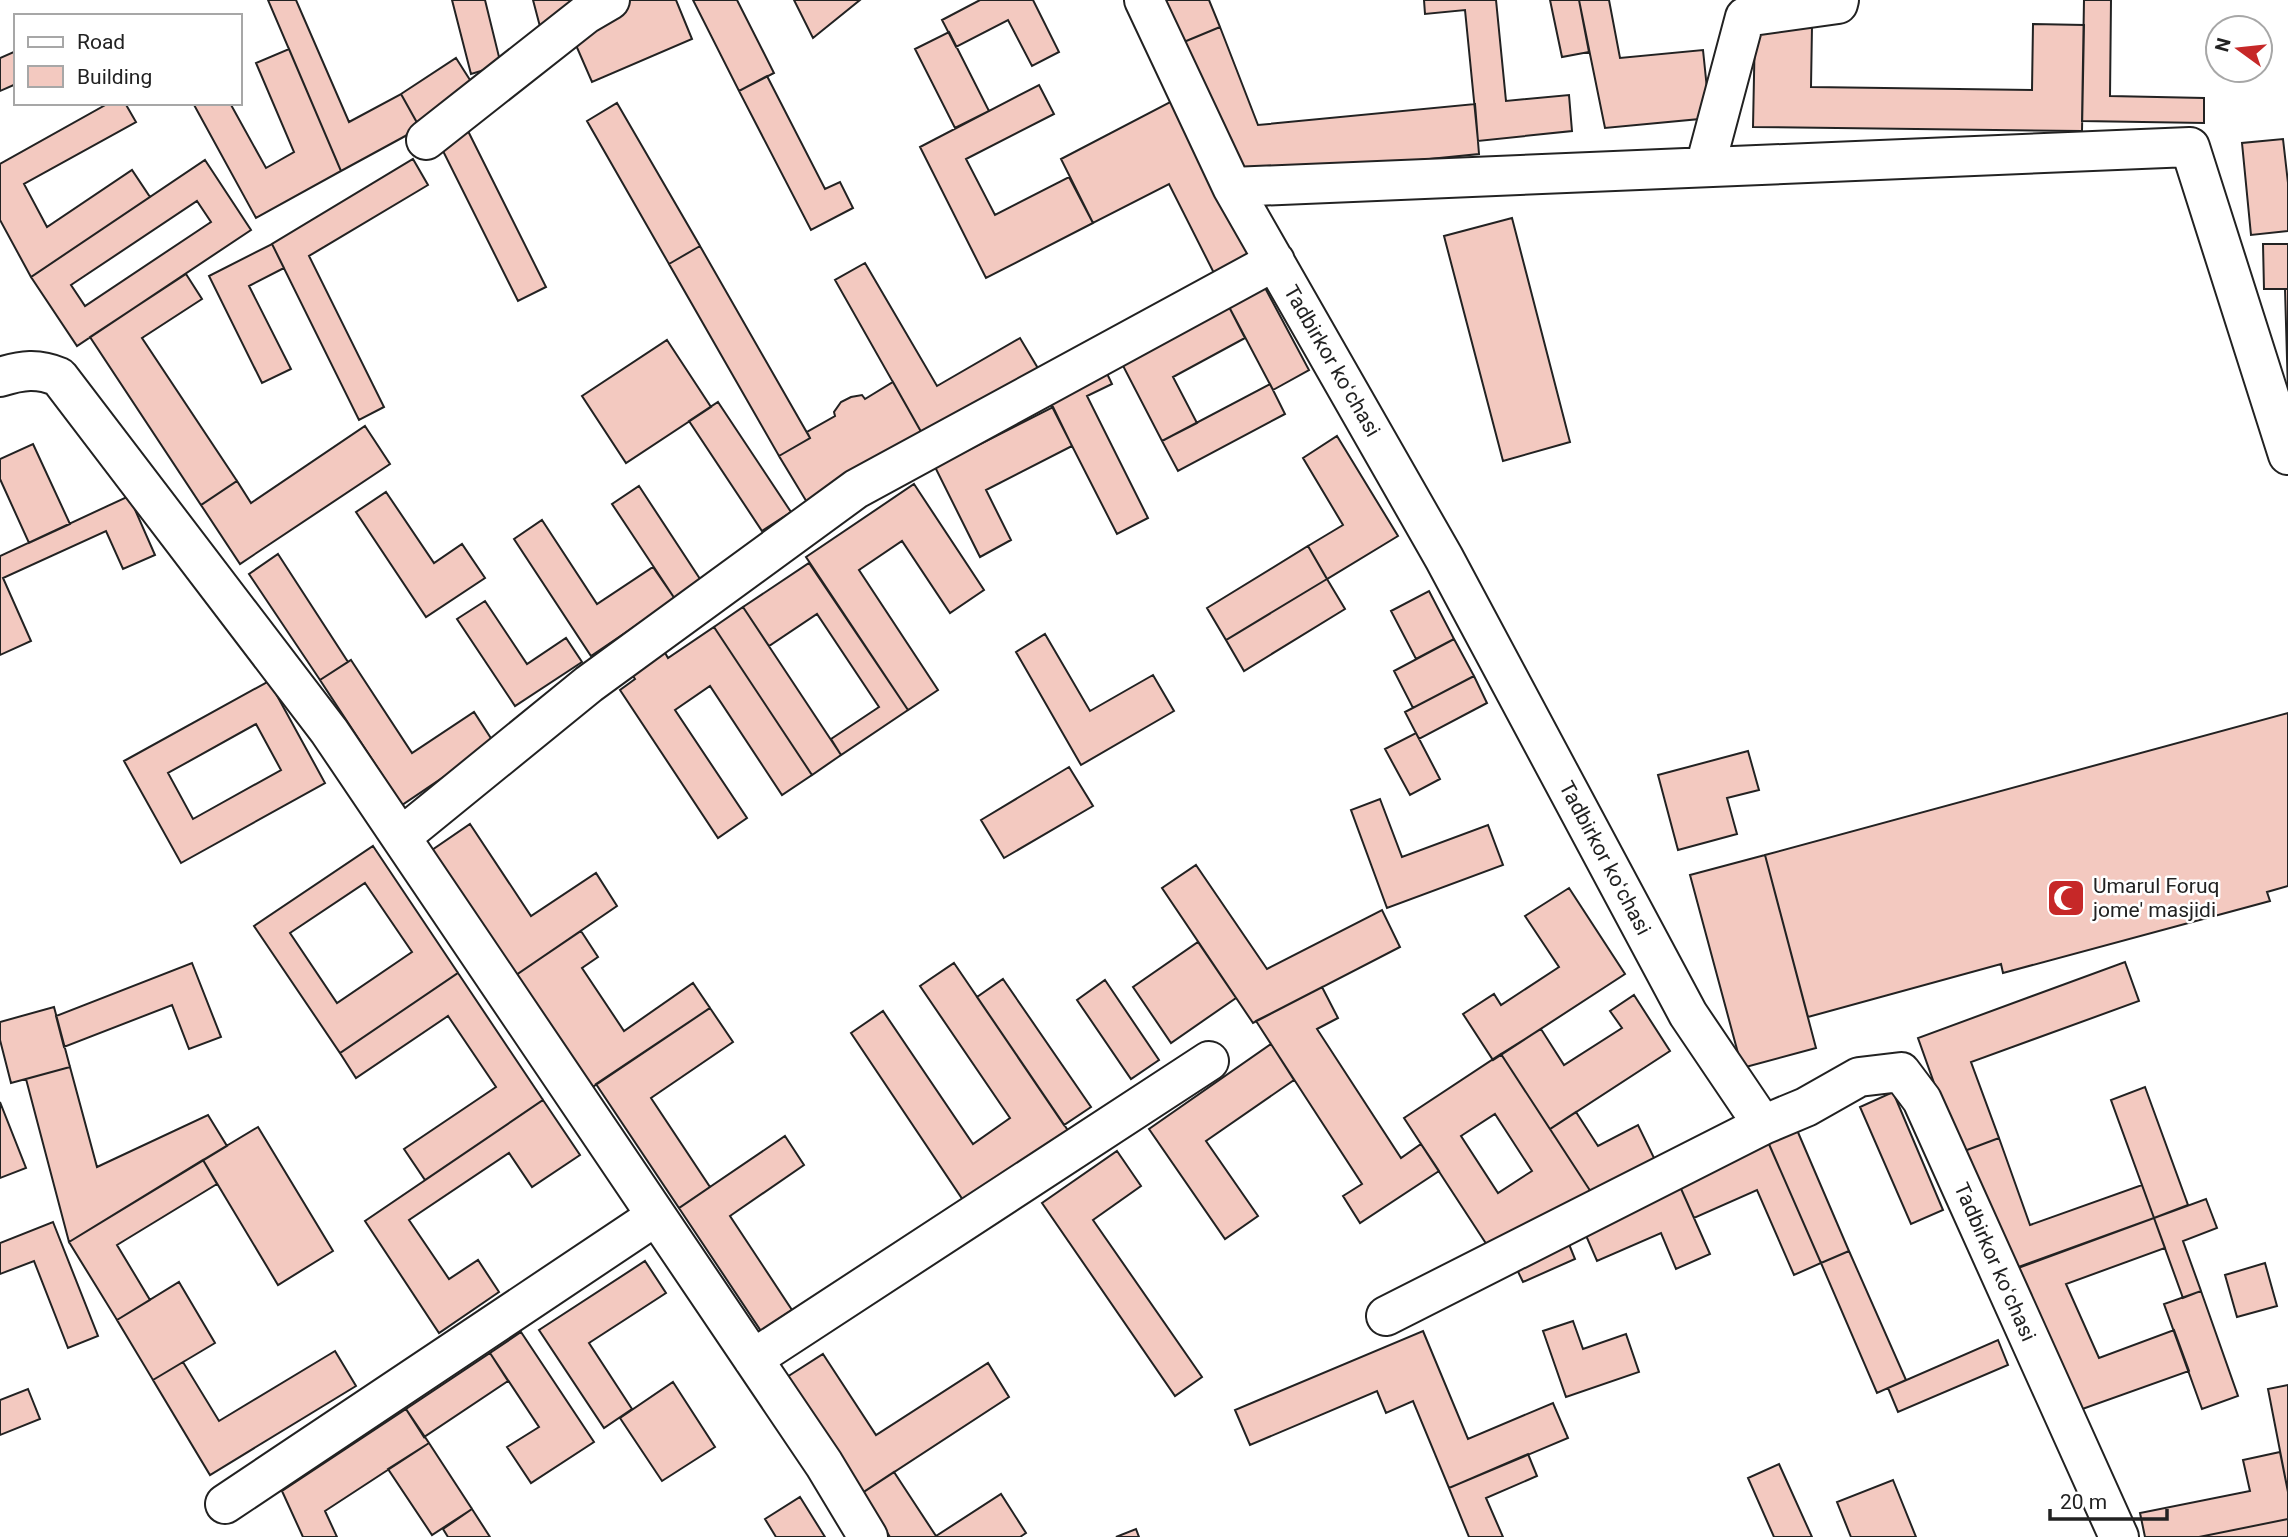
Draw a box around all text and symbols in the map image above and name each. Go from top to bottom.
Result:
legend [14,14,242,105]
north arrow [2204,14,2274,84]
text: Road [77,30,125,54]
text: N [2210,35,2236,54]
text: Building [77,65,152,89]
street label: Tadbirkor koʻchasi [1279,281,1385,441]
street label: Tadbirkor koʻchasi [1554,777,1656,939]
place label: Umarul Foruq jome' masjidi [2092,874,2219,922]
mosque icon: Umarul Foruq jome' masjidi [2045,877,2087,919]
street label: Tadbirkor koʻchasi [1949,1179,2041,1345]
scale bar [2050,1478,2167,1522]
text: 20 m [2060,1490,2107,1514]

